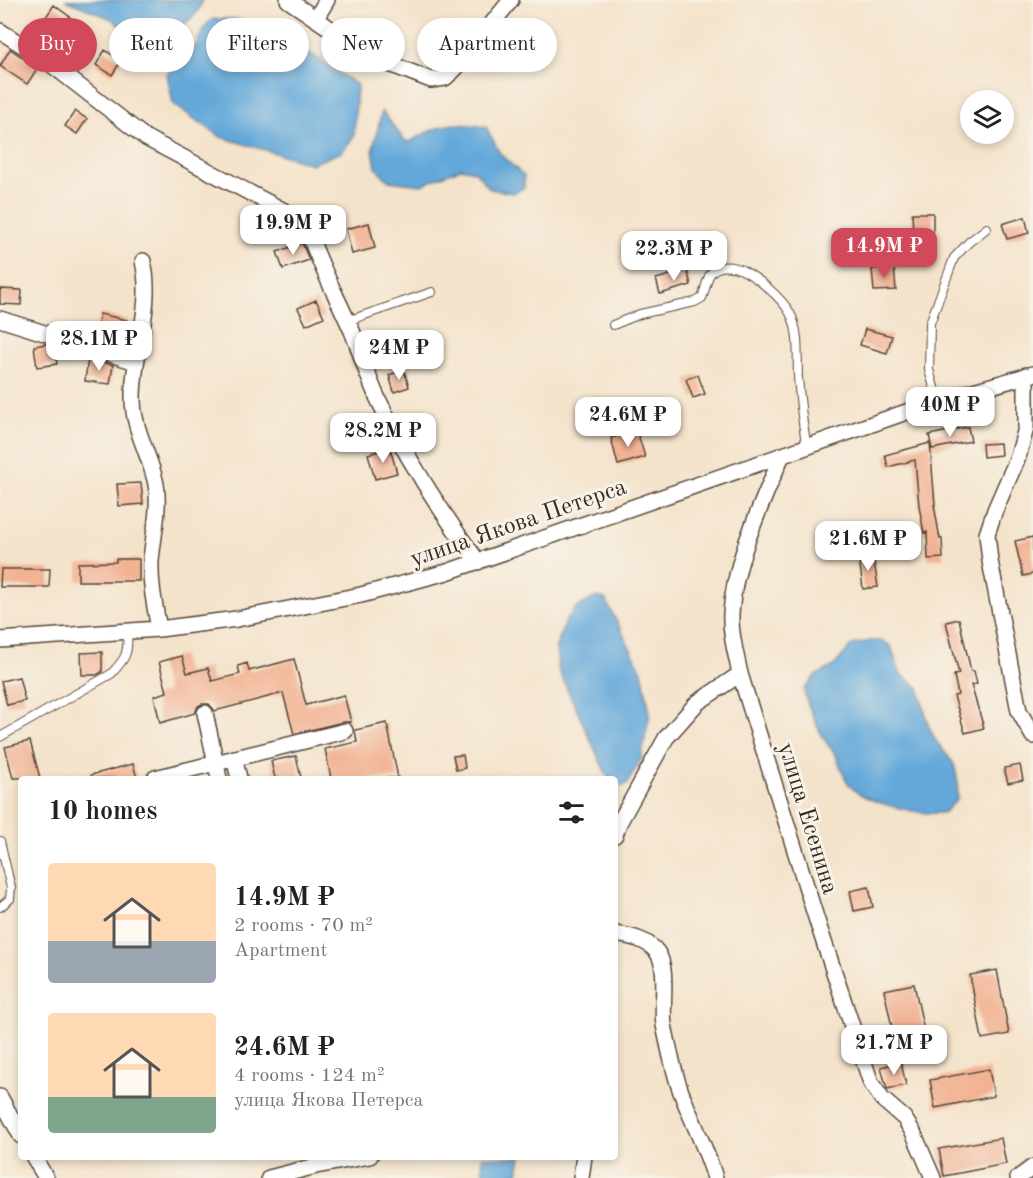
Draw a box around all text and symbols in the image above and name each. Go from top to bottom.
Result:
chip: Buy [18,18,97,72]
chip: Rent [109,18,194,72]
chip: Filters [206,18,309,72]
chip: New [321,18,405,72]
chip: Apartment [417,18,557,72]
map controls [960,90,1014,144]
button: layers [960,90,1014,144]
pin: 19.9M ₽ [238,205,348,256]
text: 19.9M ₽ [254,214,332,234]
pin: 14.9M ₽ [829,228,939,279]
pin: 22.3M ₽ [619,231,729,282]
text: 14.9M ₽ [845,237,923,257]
text: 22.3M ₽ [635,240,713,260]
pin: 28.1M ₽ [44,321,154,372]
text: 28.1M ₽ [60,330,138,350]
pin: 24M ₽ [357,330,441,381]
text: 24M ₽ [369,339,429,359]
pin: 40M ₽ [908,387,992,438]
text: 40M ₽ [920,396,980,416]
pin: 24.6M ₽ [573,397,683,448]
text: 24.6M ₽ [589,406,667,426]
pin: 28.2M ₽ [328,413,438,464]
text: 28.2M ₽ [344,422,422,442]
street label: улица Якова Петерса [407,476,630,572]
pin: 21.6M ₽ [813,521,923,572]
text: 21.6M ₽ [829,530,907,550]
street label: улица Есенина [773,740,842,897]
icon: filters [555,796,588,829]
text: 10 homes [48,799,157,825]
text: 14.9M ₽ [234,885,335,911]
icon: home [96,887,168,959]
text: 2 rooms · 70 m² [234,916,373,936]
text: Apartment [234,941,328,961]
pin: 21.7M ₽ [839,1025,949,1076]
text: 21.7M ₽ [855,1034,933,1054]
text: 24.6M ₽ [234,1035,335,1061]
icon: home [96,1037,168,1109]
text: 4 rooms · 124 m² [234,1066,384,1086]
text: улица Якова Петерса [234,1091,423,1111]

